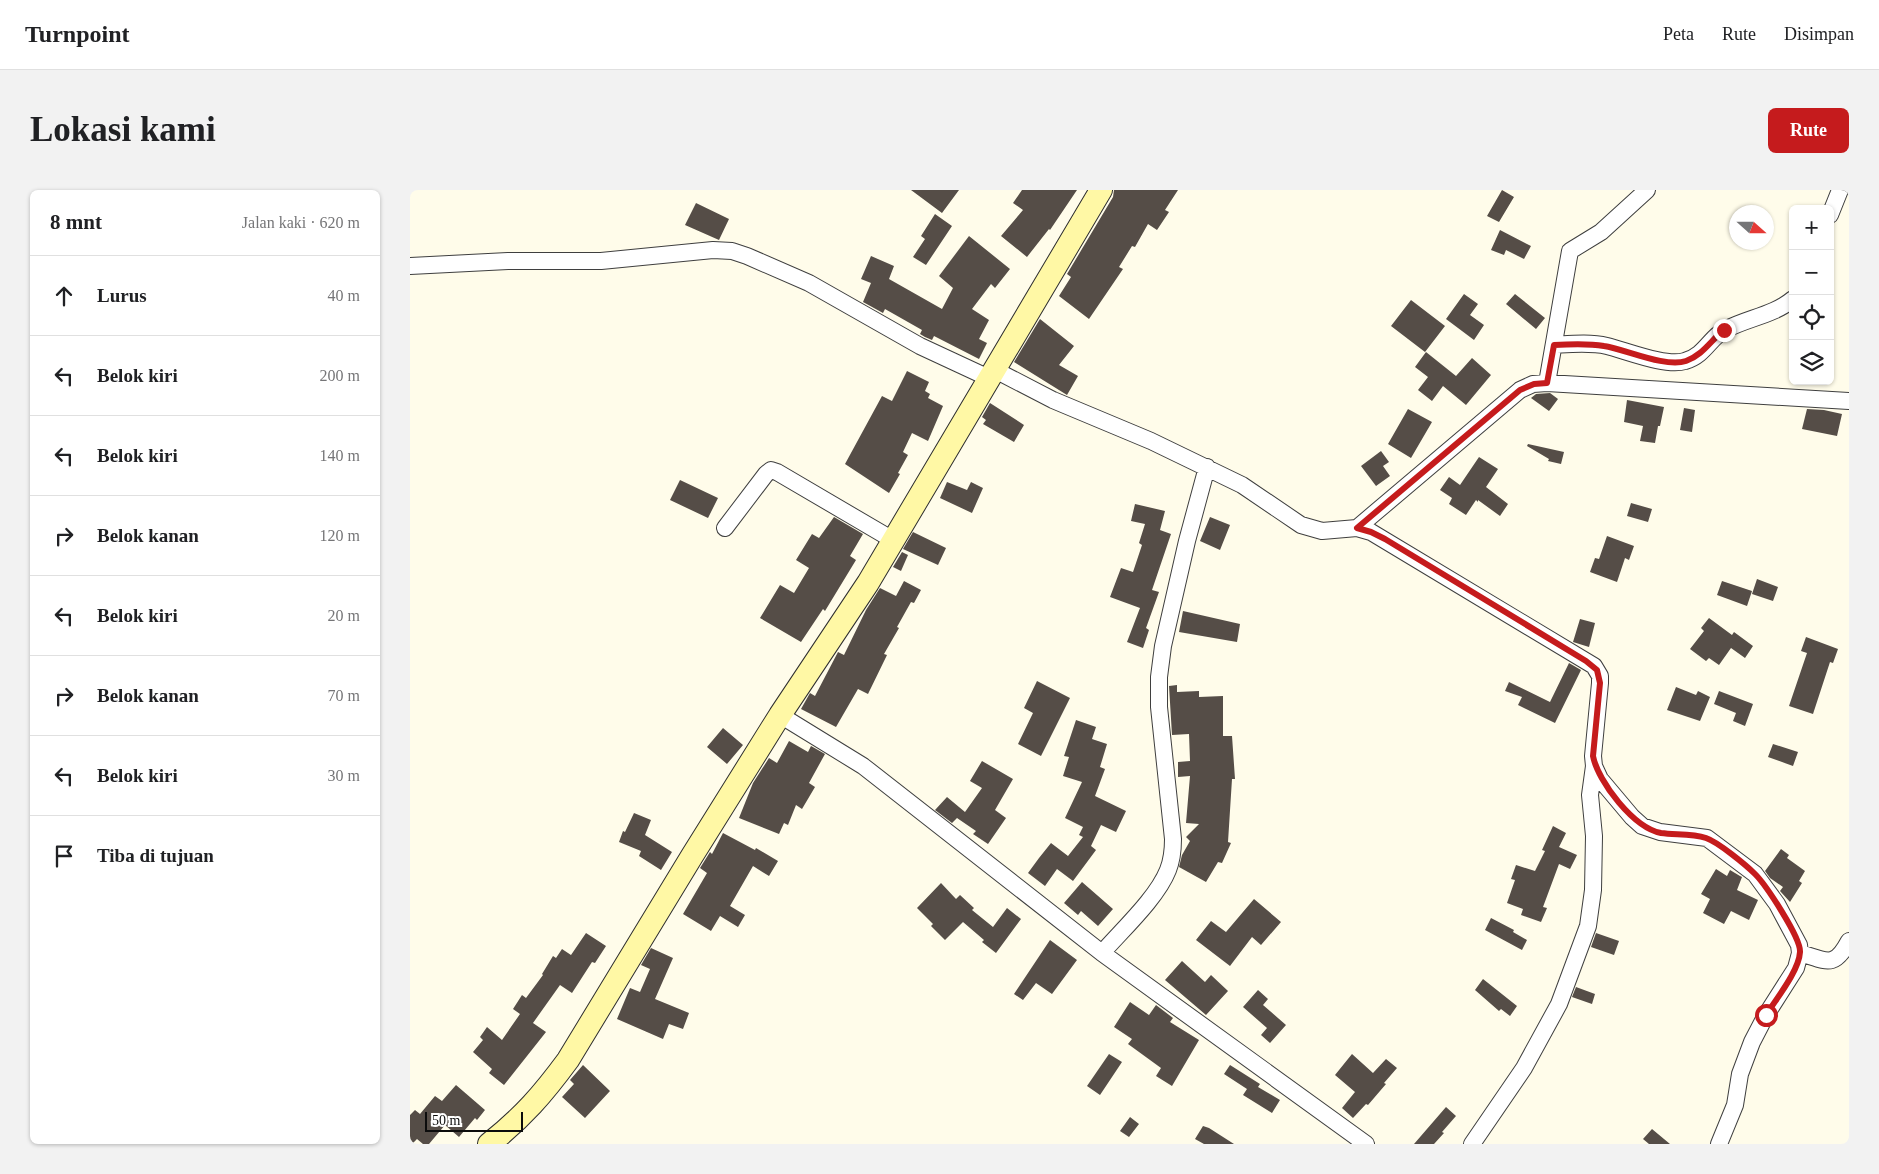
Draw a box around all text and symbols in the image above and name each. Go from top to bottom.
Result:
text: Turnpoint [25,21,130,47]
text: Peta [1663,24,1694,44]
text: Rute [1722,24,1756,44]
text: Disimpan [1784,24,1854,44]
button: Rute [1768,108,1849,153]
text: Lokasi kami [30,110,216,149]
north arrow [1729,205,1774,250]
map controls [1789,205,1834,385]
button: + [1789,205,1834,250]
text: 8 mnt [50,210,102,234]
text: Jalan kaki · 620 m [242,214,360,231]
button: − [1789,250,1834,295]
icon: ahead [50,282,78,310]
text: Lurus [97,285,147,306]
text: 40 m [328,287,360,304]
button: locate [1789,295,1834,340]
route end [1713,319,1736,342]
button: layers [1789,340,1834,385]
icon: left [50,362,78,390]
text: Belok kiri [97,365,178,386]
text: 200 m [320,367,360,384]
icon: left [50,442,78,470]
text: Belok kiri [97,445,178,466]
text: 140 m [320,447,360,464]
icon: right [50,522,78,550]
text: Belok kanan [97,525,199,546]
text: 120 m [320,527,360,544]
icon: left [50,602,78,630]
text: Belok kiri [97,605,178,626]
text: 20 m [328,607,360,624]
icon: right [50,682,78,710]
text: Belok kanan [97,685,199,706]
text: 70 m [328,687,360,704]
icon: left [50,762,78,790]
text: Belok kiri [97,765,178,786]
text: 30 m [328,767,360,784]
icon: arrive [50,842,78,870]
text: Tiba di tujuan [97,845,214,866]
route start [1755,1004,1778,1027]
scale bar [425,1109,522,1132]
text: 50 m [432,1113,460,1128]

